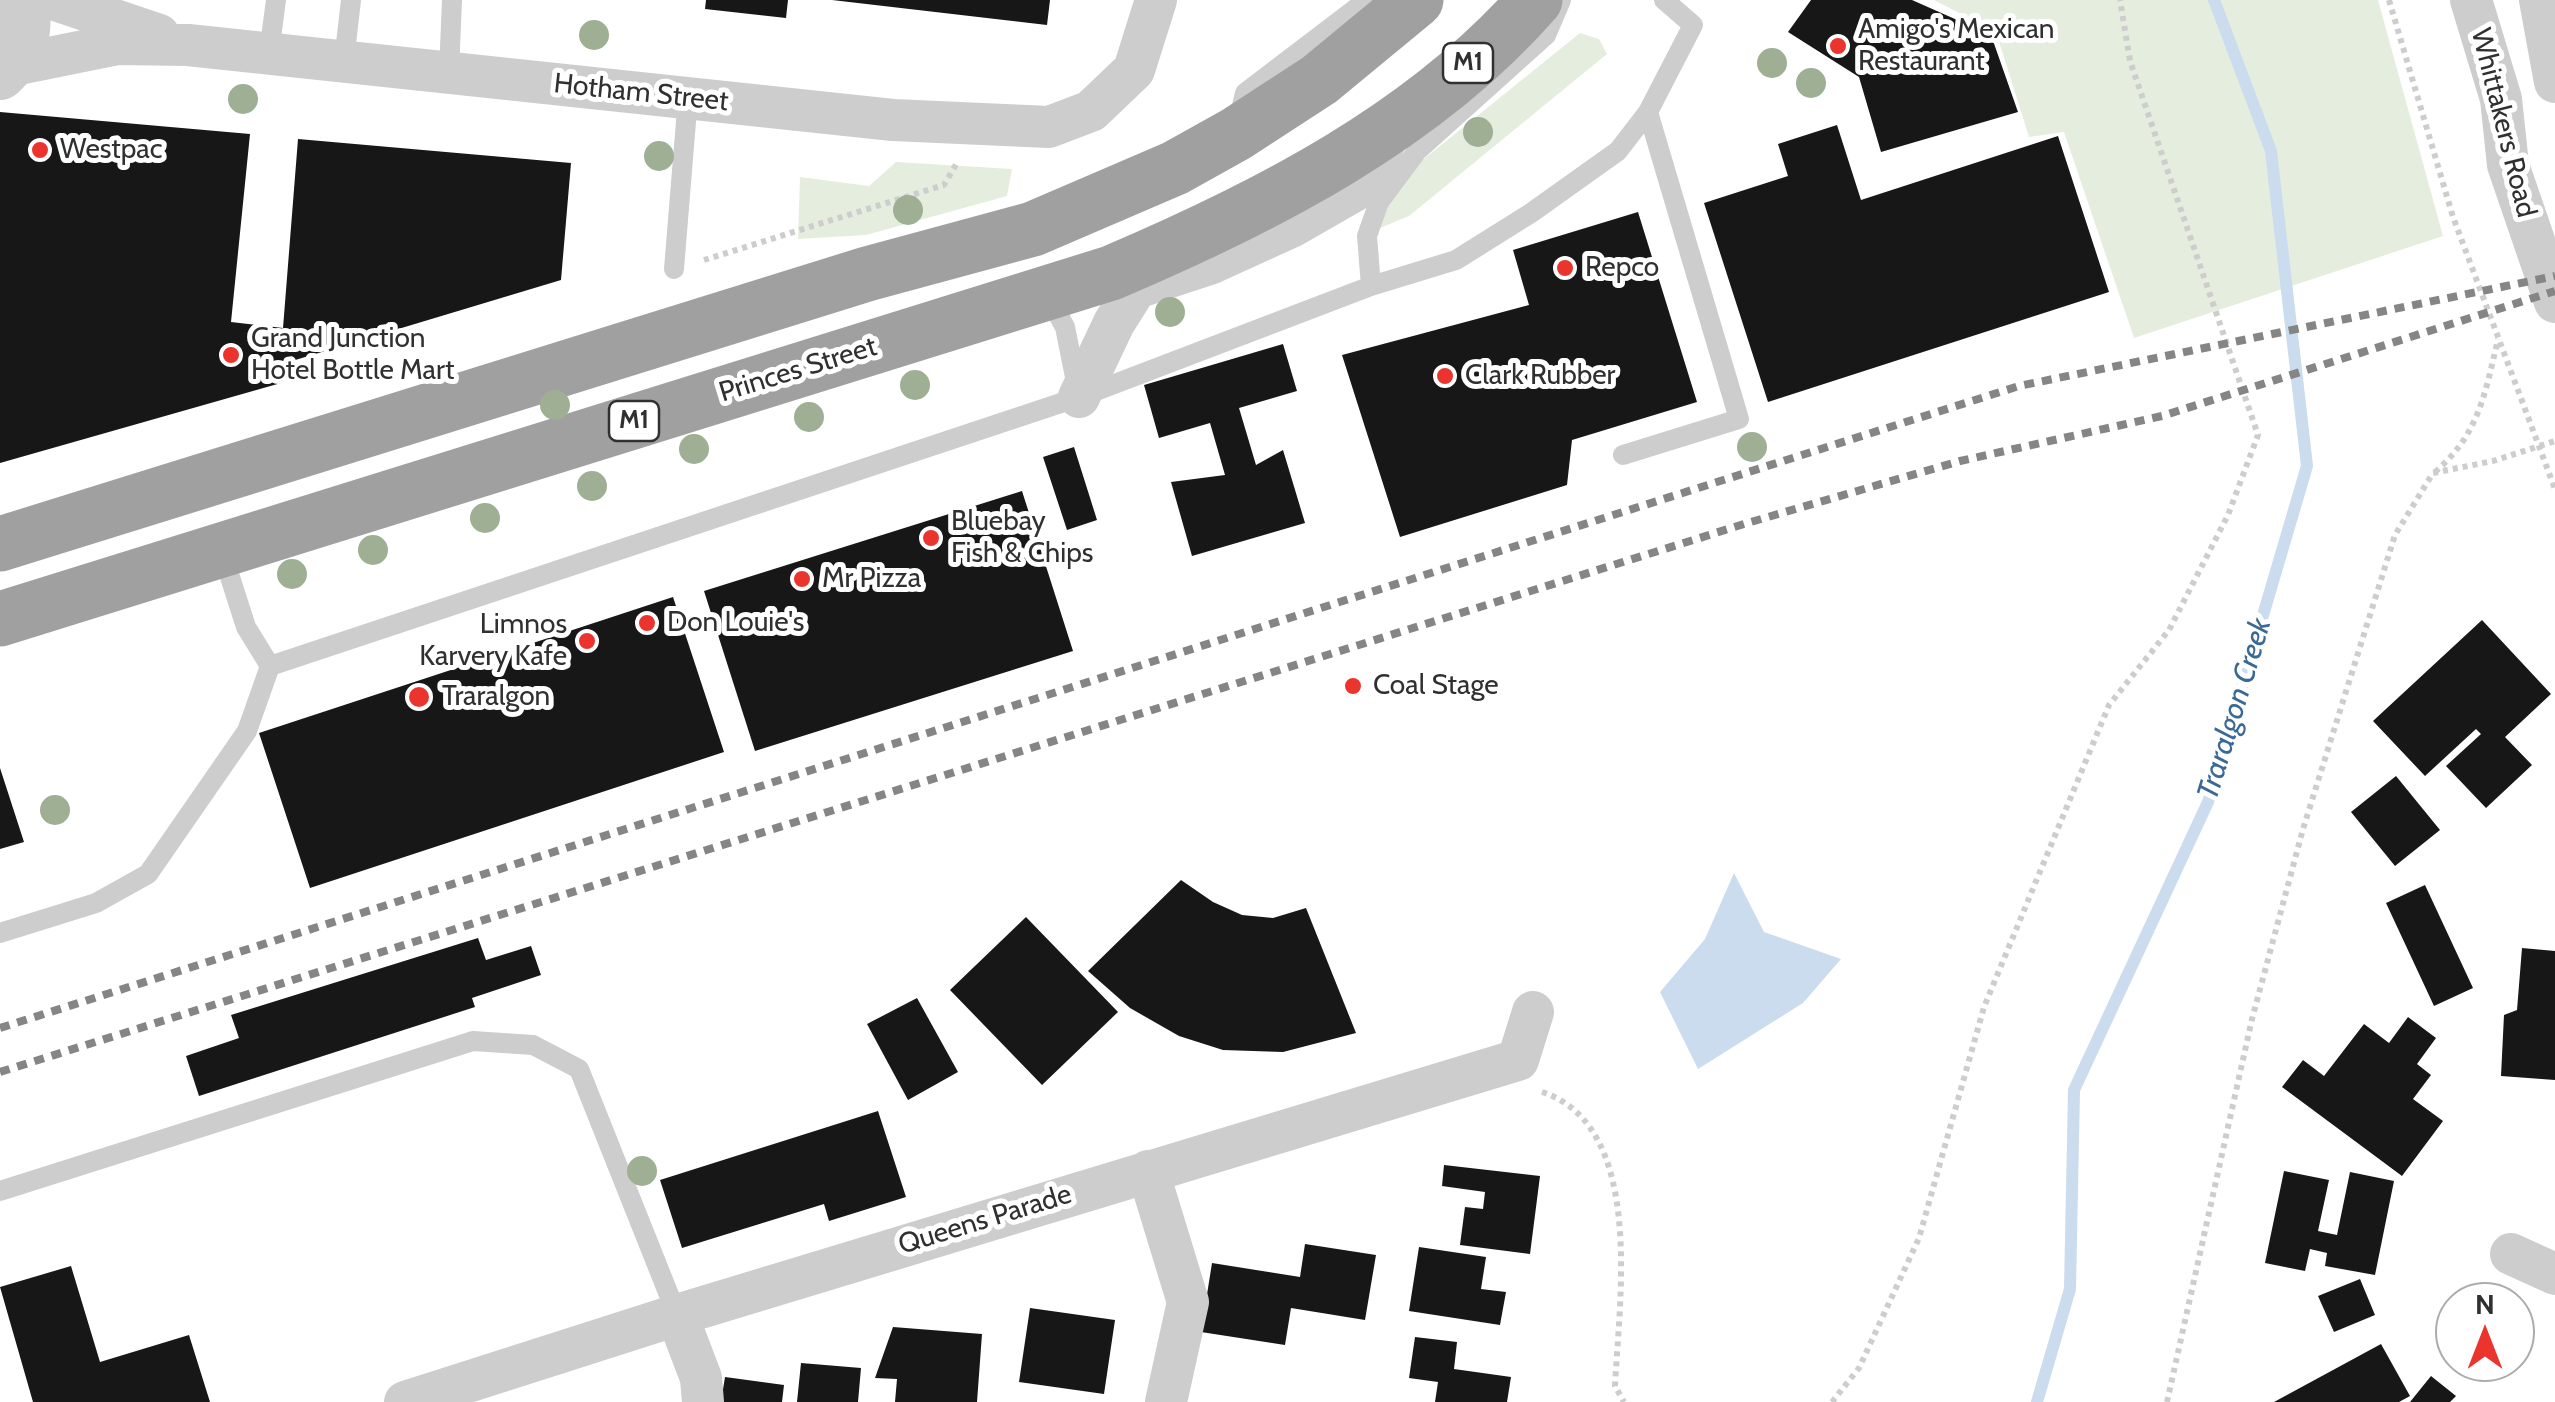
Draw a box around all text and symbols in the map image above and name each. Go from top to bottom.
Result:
place label: Amigo's Mexican Restaurant [1858,13,2055,79]
street label: Whittakers Road [2463,25,2543,221]
marker: Amigo's Mexican Restaurant [1827,35,1849,57]
road number: M1 [1443,43,1493,83]
street label: Hotham Street [552,67,730,119]
place label: Westpac [60,133,163,167]
marker: Westpac [29,139,51,161]
place label: Repco [1585,251,1659,285]
marker: Repco [1554,257,1576,279]
place label: Grand Junction Hotel Bottle Mart [251,322,454,388]
street label: Princes Street [715,330,881,410]
marker: Grand Junction Hotel Bottle Mart [220,344,242,366]
place label: Clark Rubber [1465,359,1615,393]
marker: Clark Rubber [1434,365,1456,387]
road number: M1 [609,401,659,441]
place label: Bluebay Fish & Chips [951,505,1093,571]
marker: Bluebay Fish & Chips [920,527,942,549]
place label: Mr Pizza [822,562,921,596]
marker: Mr Pizza [791,568,813,590]
place label: Don Louie's [667,606,804,640]
place label: Limnos Karvery Kafe [419,608,567,674]
marker: Don Louie's [636,612,658,634]
water label: Traralgon Creek [2190,614,2280,804]
marker: Limnos Karvery Kafe [576,630,598,652]
place label: Coal Stage [1373,669,1499,703]
marker: Coal Stage [1342,675,1364,697]
place label: Traralgon [442,680,550,714]
marker: Traralgon [406,684,432,710]
street label: Queens Parade [894,1178,1076,1262]
north arrow [2435,1282,2535,1382]
text: N [2475,1287,2495,1321]

